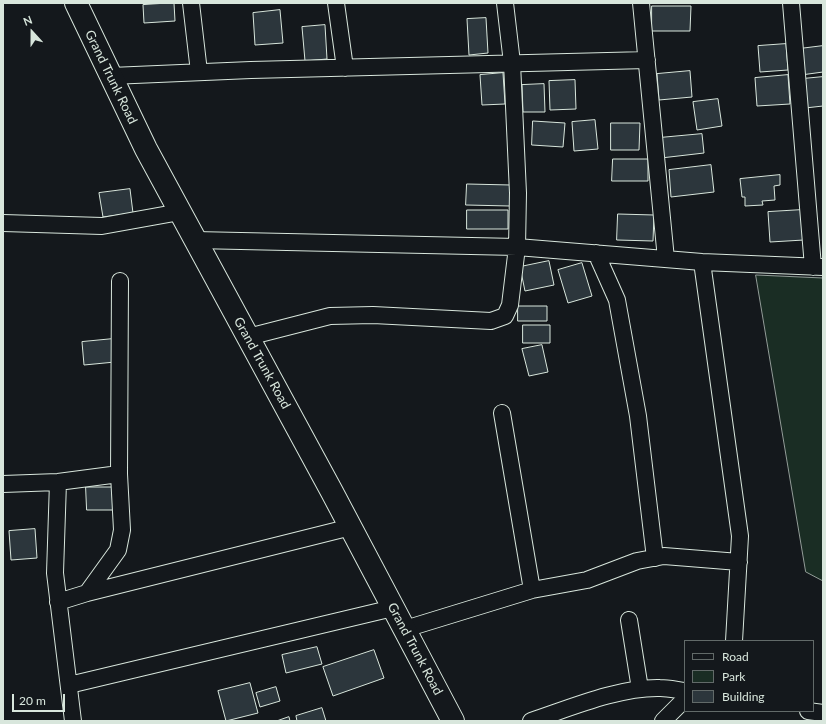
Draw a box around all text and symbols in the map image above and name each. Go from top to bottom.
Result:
north arrow [12,12,52,52]
text: N [21,13,34,28]
street label: Grand Trunk Road [82,27,140,127]
street label: Grand Trunk Road [230,314,294,412]
street label: Grand Trunk Road [384,600,446,698]
legend [684,640,814,712]
text: Road [722,649,749,664]
text: Park [722,669,745,684]
scale bar [14,686,67,712]
text: Building [722,689,765,704]
text: 20 m [19,693,46,708]

